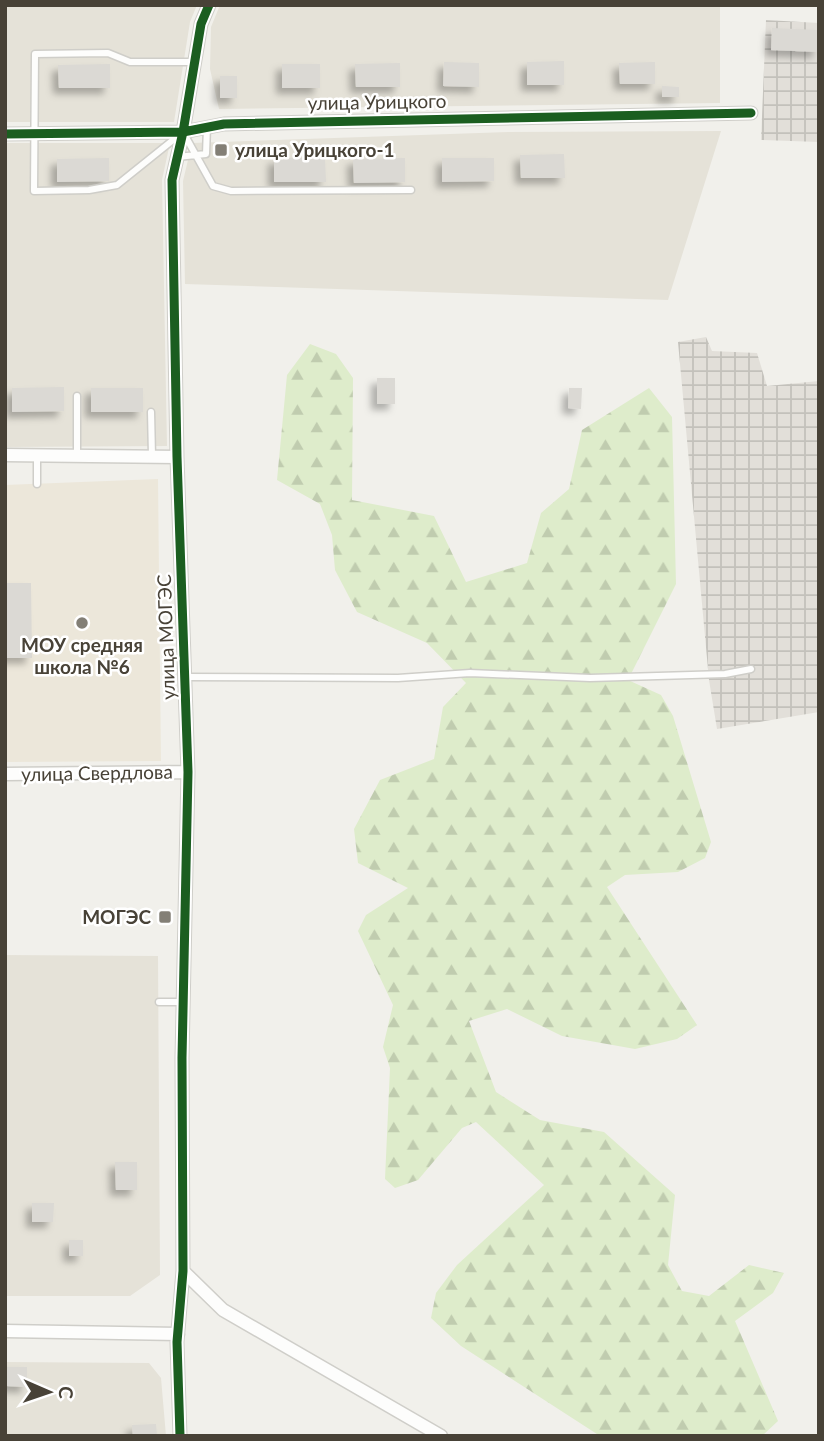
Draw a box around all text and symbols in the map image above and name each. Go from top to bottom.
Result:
street label: улица Урицкого [307,89,447,114]
place label: улица Урицкого-1 [235,138,395,161]
marker: улица Урицкого-1 [213,142,229,158]
street label: улица МОГЭС [152,574,179,700]
marker: МОУ средняя школа №6 [74,615,90,631]
place label: МОУ средняя школа №6 [21,633,143,678]
street label: улица Свердлова [21,760,173,785]
place label: МОГЭС [82,905,151,928]
marker: МОГЭС [157,909,173,925]
north arrow [14,1357,84,1427]
text: С [55,1386,78,1400]

